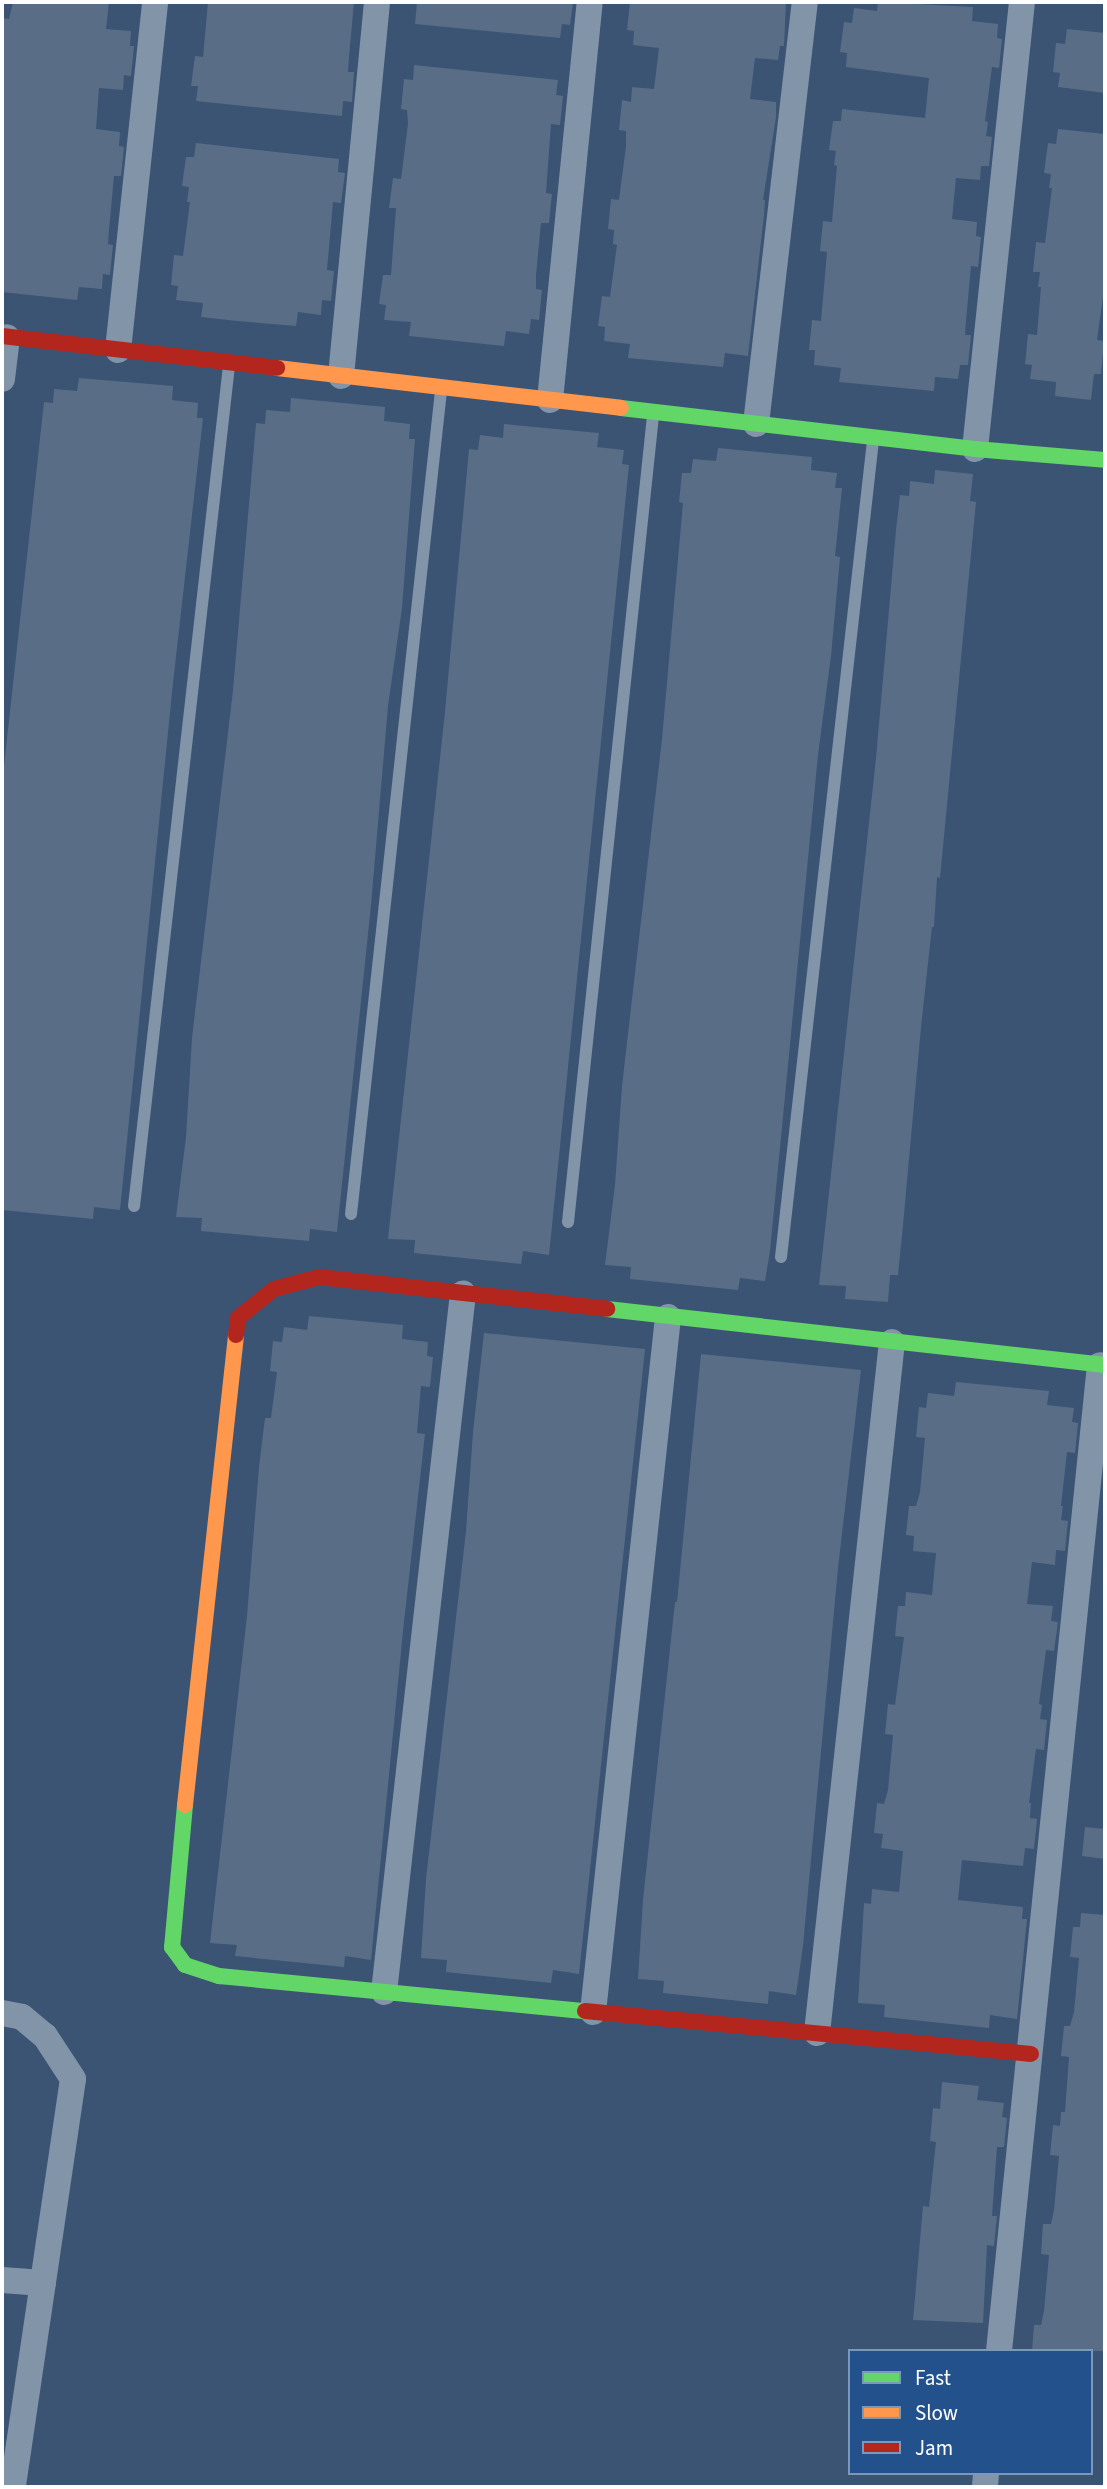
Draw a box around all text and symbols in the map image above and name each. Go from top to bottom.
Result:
legend [848,2349,1093,2475]
text: Fast [915,2363,951,2393]
text: Slow [915,2398,958,2428]
text: Jam [915,2433,953,2463]

